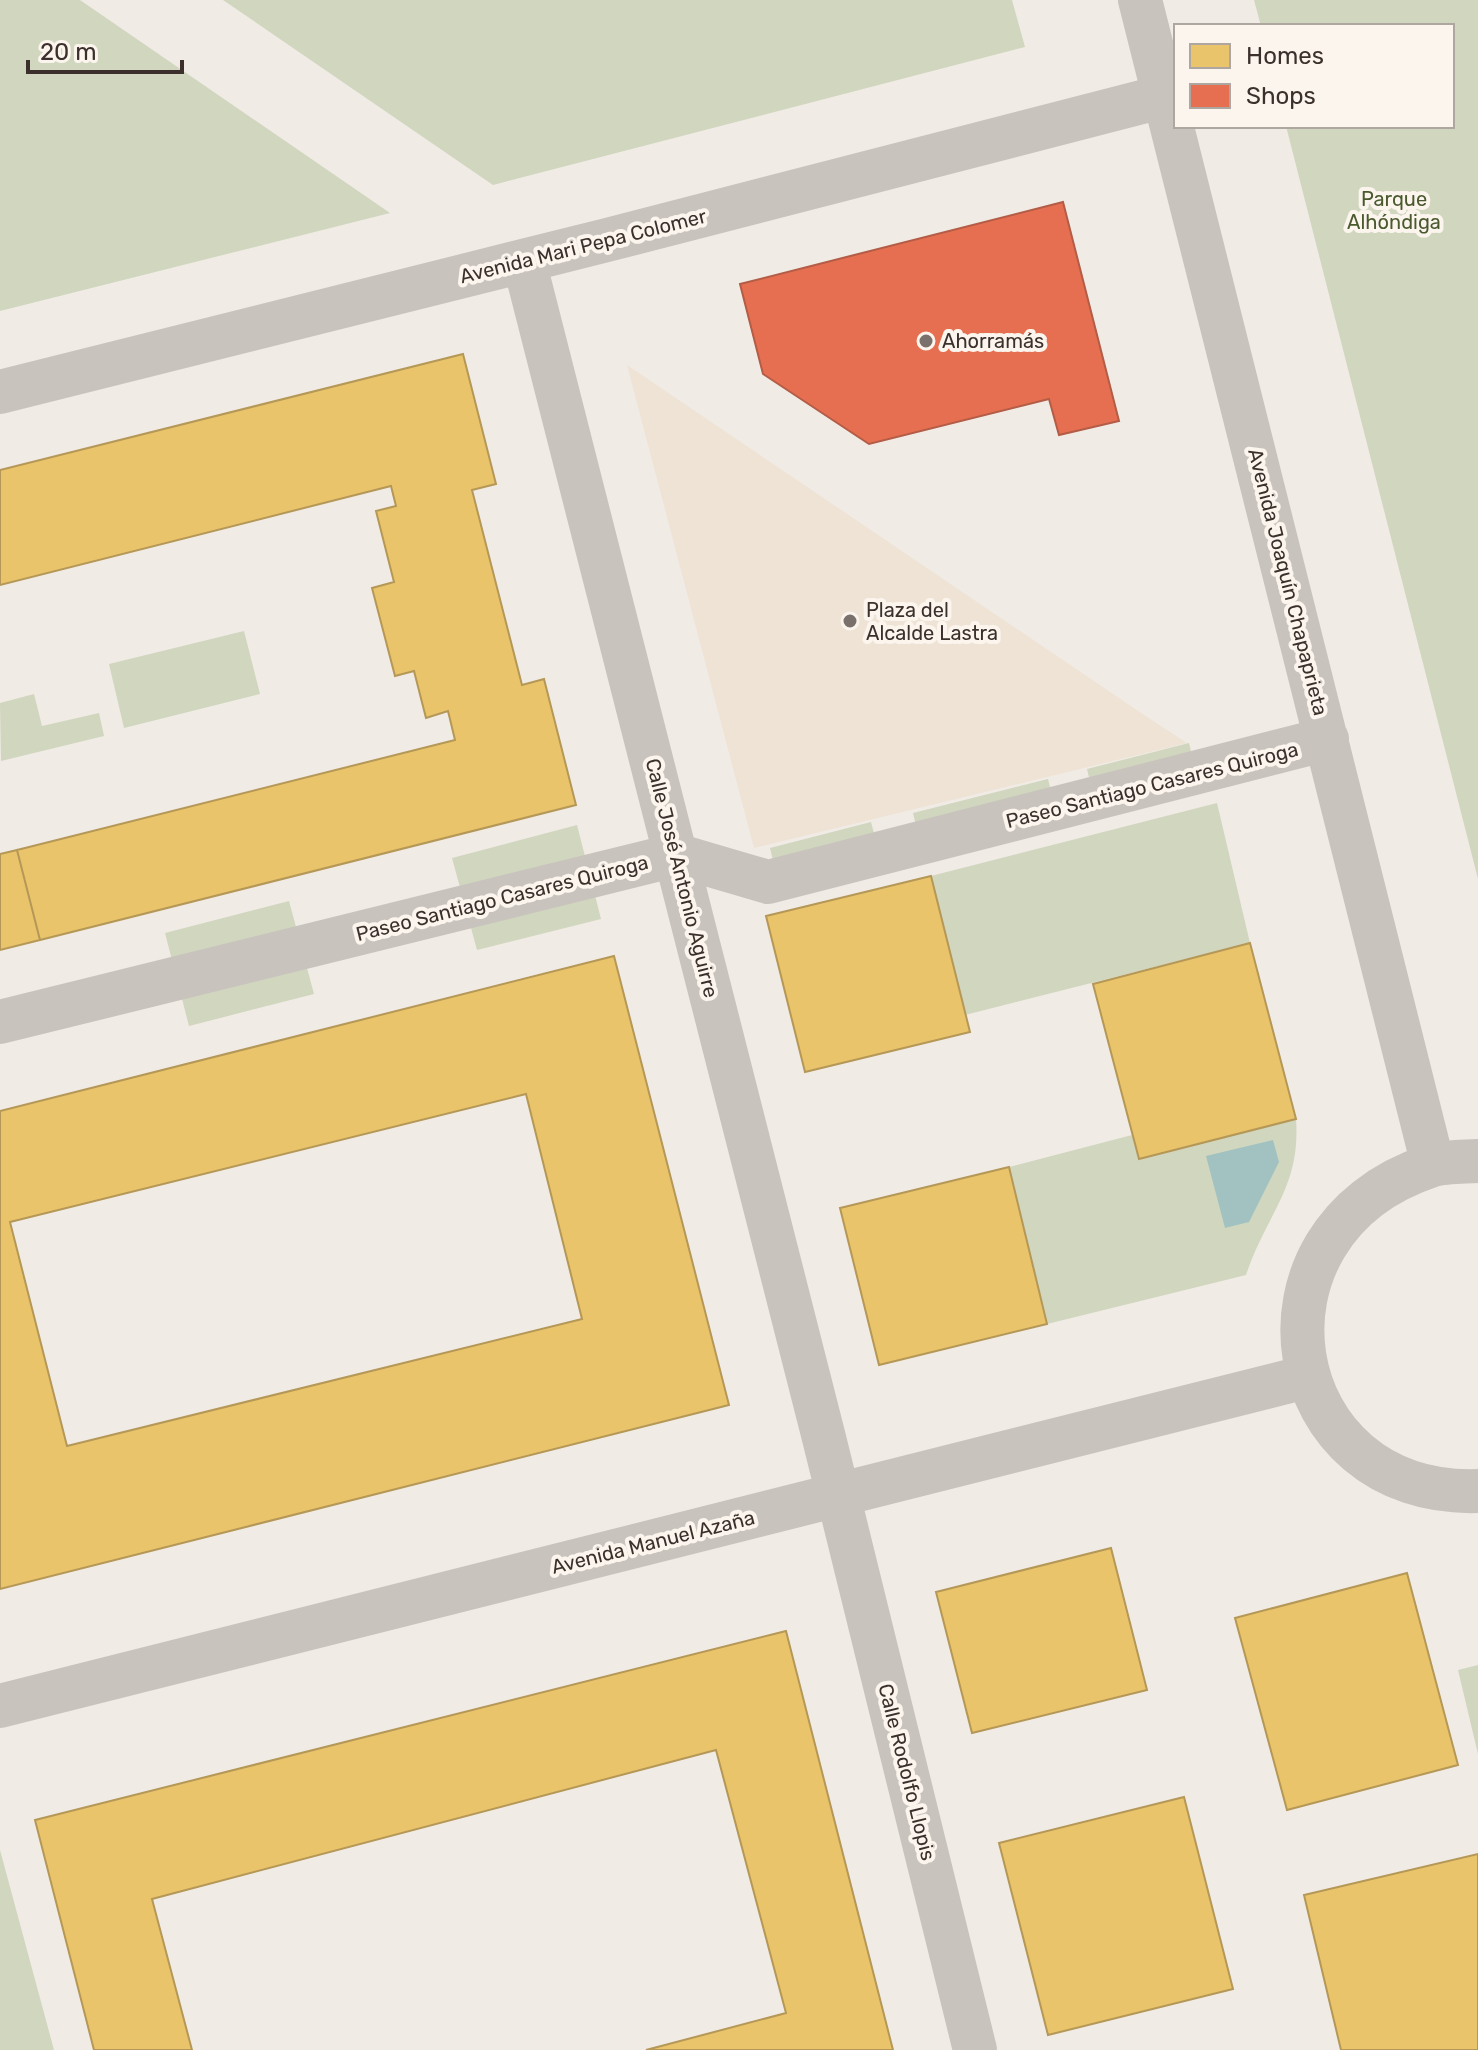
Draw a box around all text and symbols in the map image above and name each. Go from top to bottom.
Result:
scale bar [28,24,182,74]
legend [1174,24,1454,128]
text: 20 m [40,38,97,66]
text: Homes [1246,42,1324,70]
text: Shops [1246,82,1316,110]
park label: Parque Alhóndiga [1347,187,1441,234]
street label: Avenida Mari Pepa Colomer [457,204,709,288]
place label: Ahorramás [942,329,1044,353]
marker: Ahorramás [917,332,935,350]
street label: Avenida Joaquín Chapaprieta [1243,446,1333,718]
place label: Plaza del Alcalde Lastra [866,598,998,645]
marker: Plaza del Alcalde Lastra [841,612,859,630]
street label: Paseo Santiago Casares Quiroga [1003,737,1301,833]
street label: Calle José Antonio Aguirre [641,756,723,1000]
street label: Paseo Santiago Casares Quiroga [353,850,651,946]
street label: Avenida Manuel Azaña [549,1505,757,1579]
street label: Calle Rodolfo Llopis [873,1681,941,1863]

